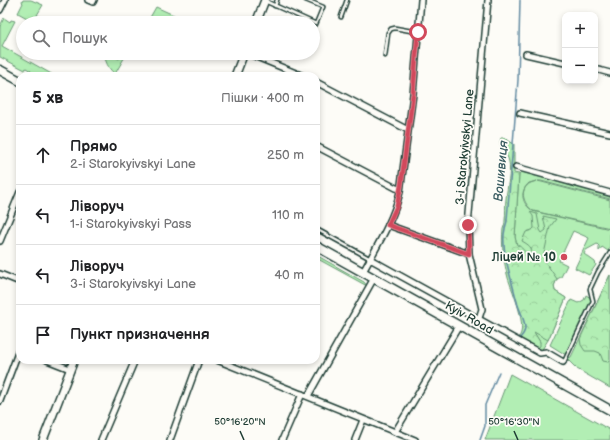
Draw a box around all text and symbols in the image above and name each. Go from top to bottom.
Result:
map controls [562,12,598,84]
button: + [562,12,598,48]
search box [16,16,320,60]
route start [409,23,427,41]
icon: search [30,27,52,49]
text: Пошук [62,29,108,48]
button: − [562,48,598,84]
text: 5 хв [32,88,63,108]
street label: 3-i Starokyivskyi Lane [452,88,478,206]
text: Пішки · 400 m [221,90,304,106]
text: Прямо [70,137,117,156]
water label: Вошивиця [490,139,512,202]
icon: ahead [32,144,54,166]
text: 250 m [267,147,304,163]
text: 2-i Starokyivskyi Lane [70,156,196,172]
text: Ліворуч [70,197,124,216]
icon: left [32,204,54,226]
text: 110 m [272,207,304,223]
text: 1-i Starokyivskyi Pass [70,216,191,232]
route end [459,216,477,234]
place label: Ліцей № 10 [491,250,556,265]
marker: Ліцей № 10 [559,252,569,262]
text: Ліворуч [70,257,124,276]
icon: left [32,264,54,286]
text: 40 m [274,267,304,283]
text: 3-i Starokyivskyi Lane [70,276,196,292]
street label: Kyiv Road [442,298,496,338]
icon: arrive [32,324,54,346]
text: Пункт призначення [70,325,210,344]
text: 50°16'20"N [214,416,266,428]
text: 50°16'30"N [488,416,540,428]

